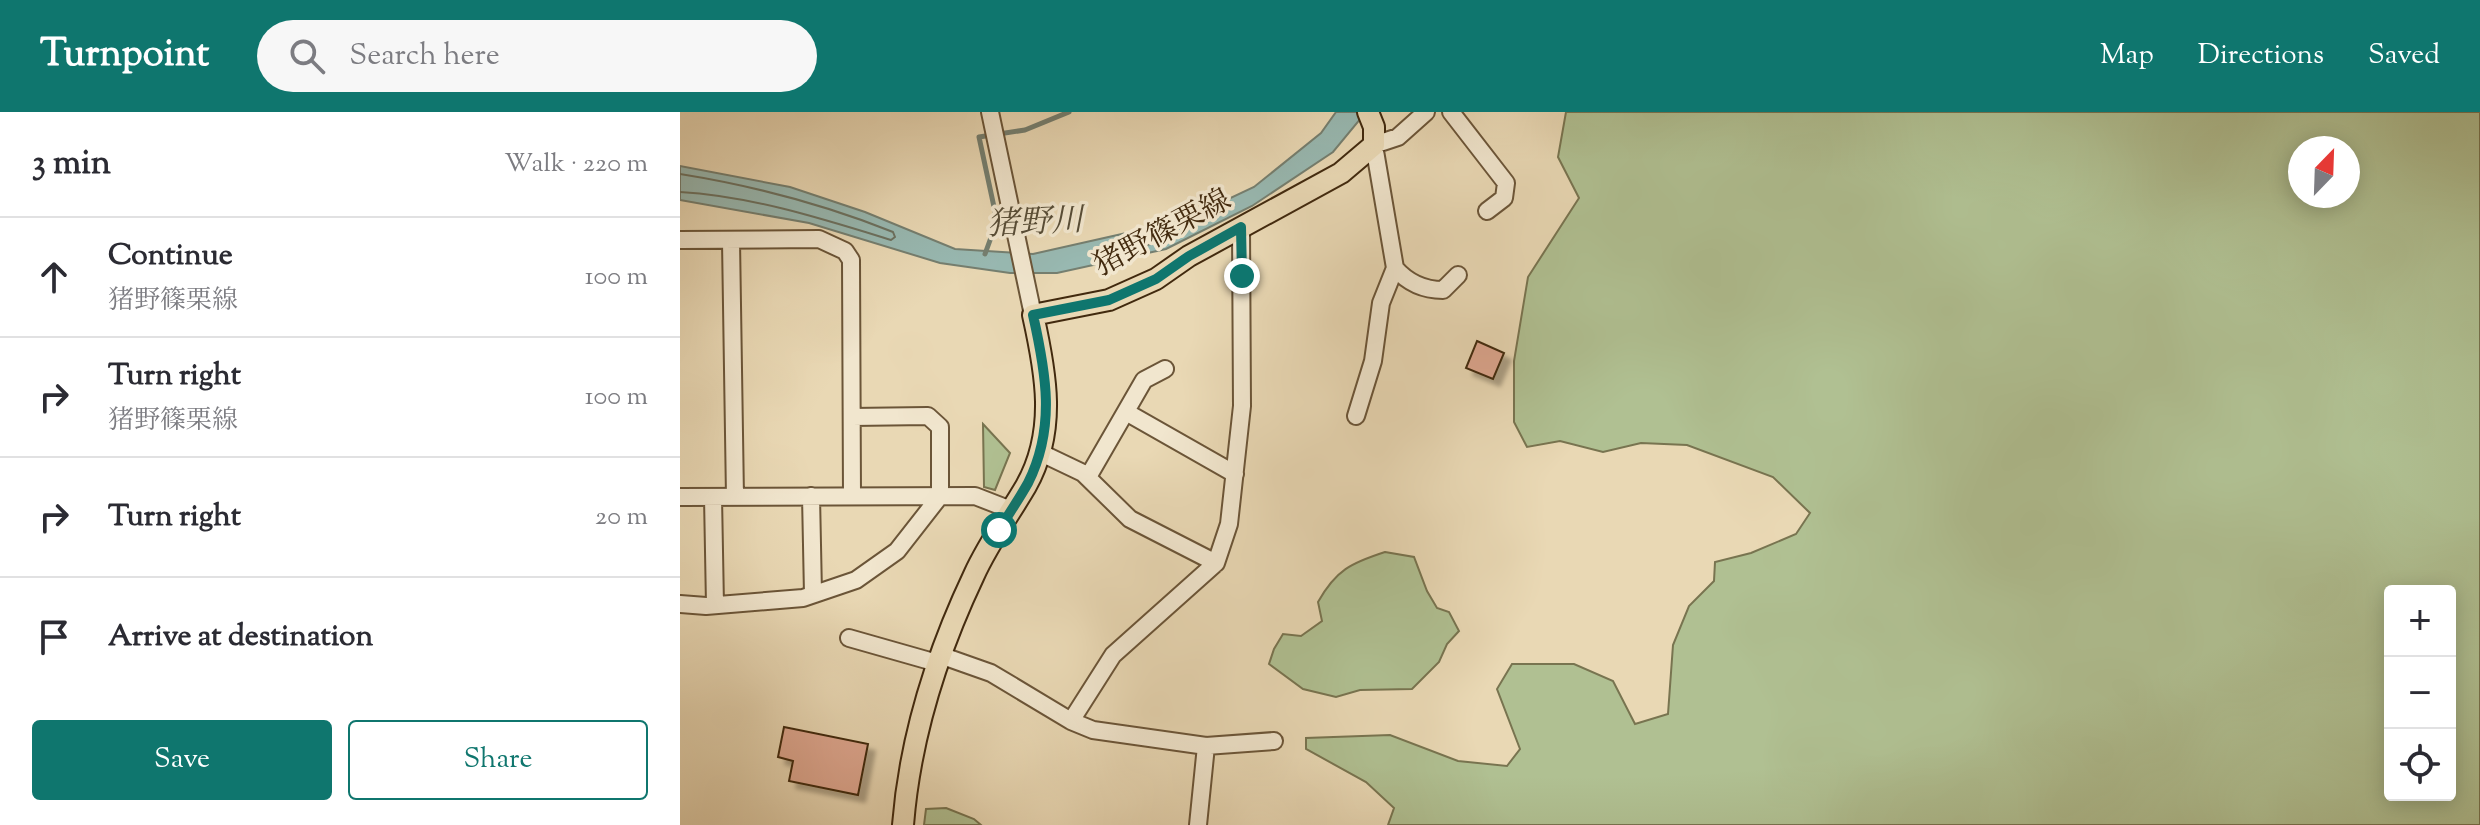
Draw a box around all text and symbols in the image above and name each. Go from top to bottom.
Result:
search box [257,20,817,92]
text: Turnpoint [40,29,209,83]
icon: search [285,34,329,78]
text: Search here [349,35,500,78]
text: Map [2100,36,2154,76]
text: Directions [2198,36,2324,76]
text: Saved [2368,36,2440,76]
north arrow [2288,136,2360,208]
text: 3 min [32,140,111,189]
text: Walk · 220 m [504,146,648,183]
street label: 猪野篠栗線 [1087,180,1239,288]
water label: 猪野川 [986,198,1087,249]
text: Continue [108,235,233,278]
icon: ahead [32,255,76,299]
route end [1224,258,1260,294]
text: 100 m [585,259,648,296]
text: 猪野篠栗線 [108,283,238,320]
text: Turn right [108,355,241,398]
icon: right [32,375,76,419]
text: 100 m [585,379,648,416]
text: 猪野篠栗線 [108,403,238,440]
icon: right [32,495,76,539]
text: Turn right [108,496,241,539]
text: 20 m [595,499,648,536]
route start [981,512,1017,548]
map controls [2384,585,2456,801]
button: + [2384,585,2456,657]
icon: arrive [32,615,76,659]
text: Arrive at destination [108,616,373,659]
button: − [2384,657,2456,729]
button: Save [32,720,332,800]
button: Share [348,720,648,800]
button: locate [2384,729,2456,801]

